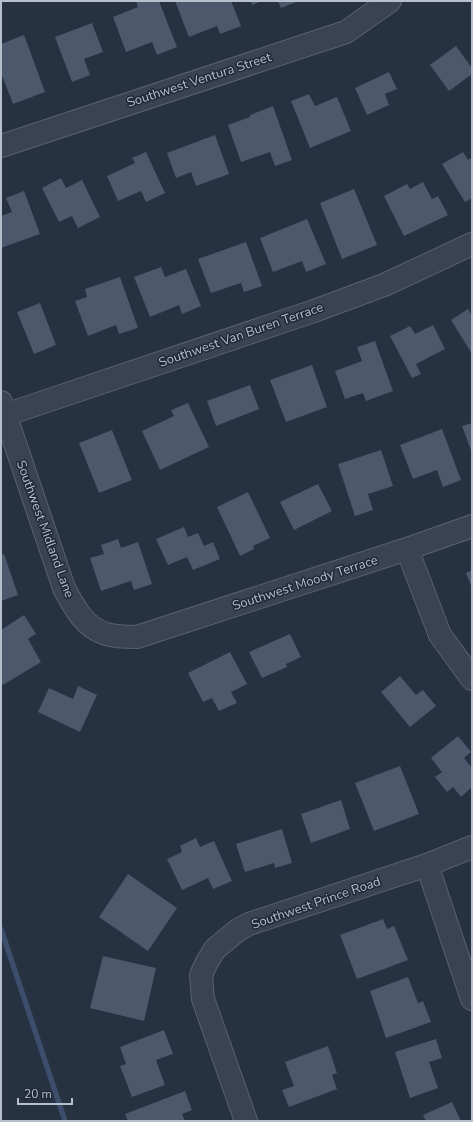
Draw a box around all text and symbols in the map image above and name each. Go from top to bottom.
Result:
street label: Southwest Ventura Street [124,48,274,112]
street label: Southwest Van Buren Terrace [156,298,326,372]
street label: Southwest Midland Lane [12,458,78,600]
street label: Southwest Moody Terrace [230,551,380,615]
street label: Southwest Prince Road [249,872,383,934]
scale bar [18,1080,72,1106]
text: 20 m [24,1086,52,1102]

